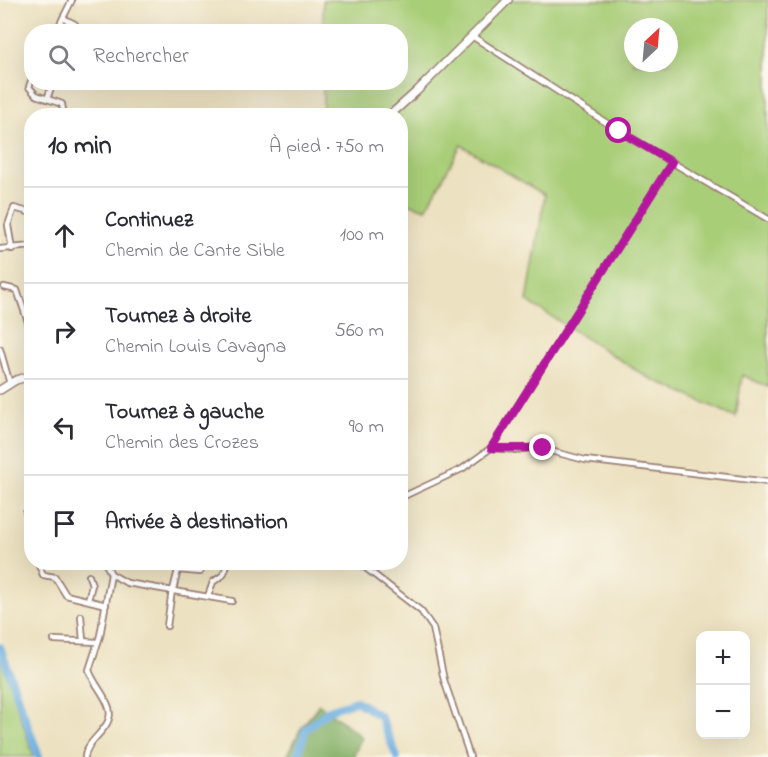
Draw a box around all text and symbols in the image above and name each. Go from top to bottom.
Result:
north arrow [624,18,678,72]
search box [24,24,408,90]
icon: search [45,41,78,74]
text: Rechercher [93,41,189,73]
route start [605,117,631,143]
text: 10 min [48,128,112,166]
text: À pied · 750 m [269,133,384,162]
text: Continuez [105,205,193,237]
icon: ahead [48,219,81,252]
text: 100 m [340,221,384,250]
text: Chemin de Cante Sible [105,237,285,266]
text: Tournez à droite [105,301,251,333]
icon: right [48,315,81,348]
text: 560 m [335,317,384,346]
text: Chemin Louis Cavagna [105,333,286,362]
text: Tournez à gauche [105,397,264,429]
icon: left [48,411,81,444]
text: 90 m [349,413,384,442]
text: Chemin des Crozes [105,429,259,458]
route end [529,434,555,460]
icon: arrive [48,507,81,540]
text: Arrivée à destination [105,507,288,539]
map controls [696,631,750,739]
button: + [696,631,750,685]
button: − [696,685,750,739]

